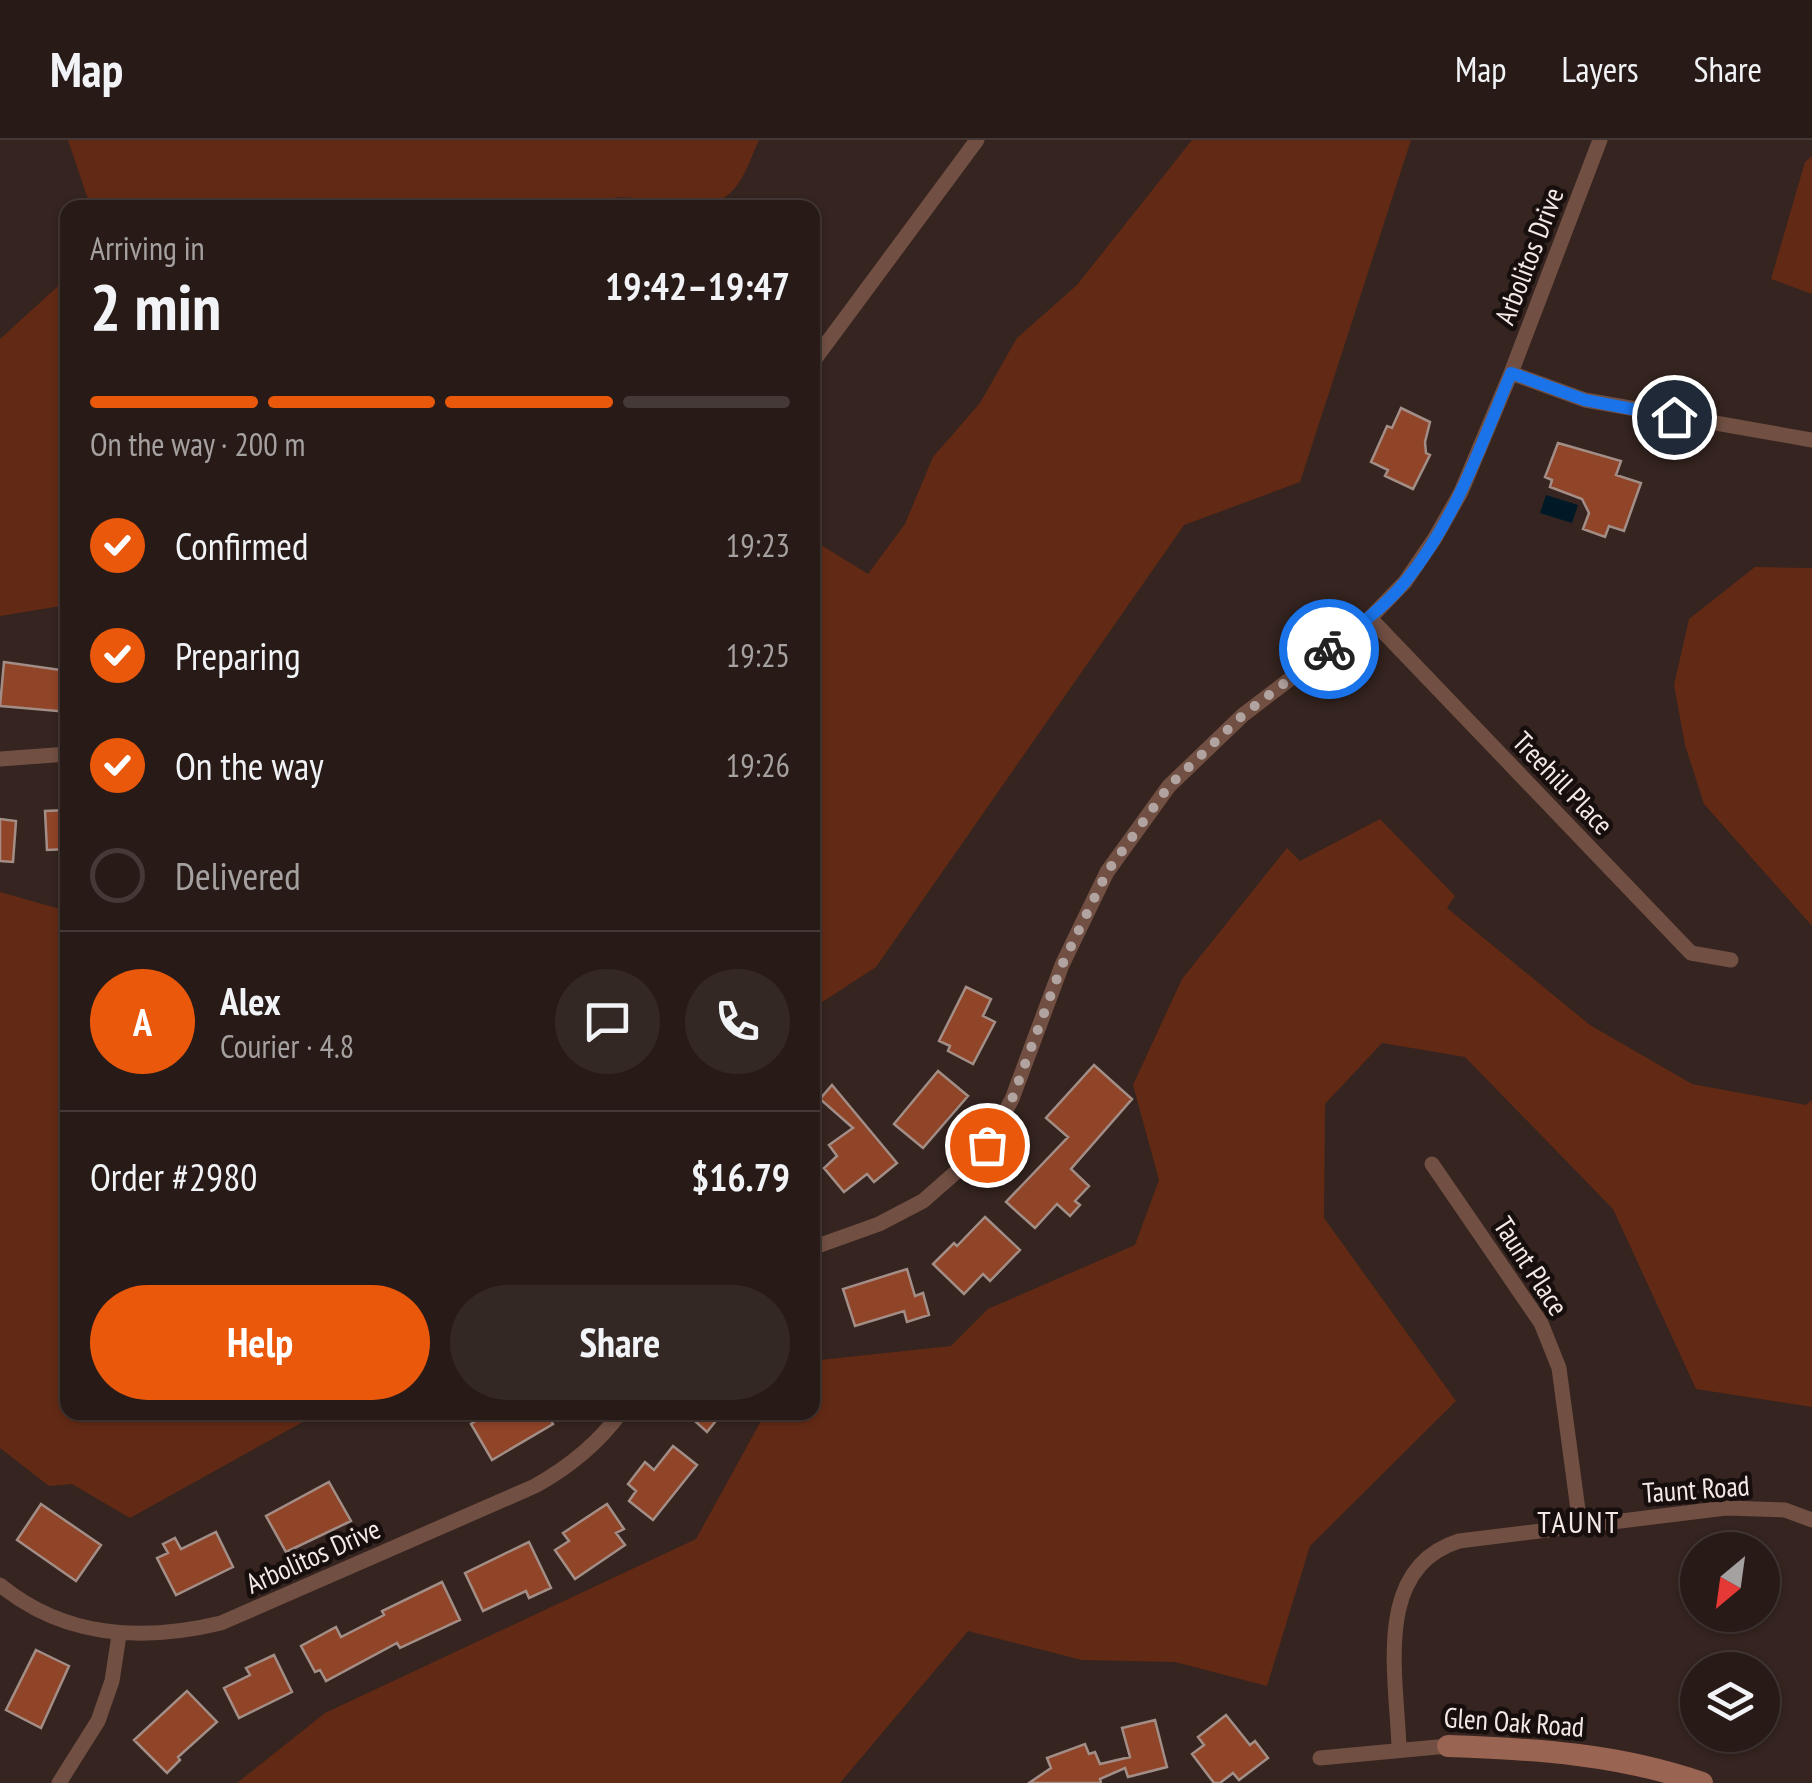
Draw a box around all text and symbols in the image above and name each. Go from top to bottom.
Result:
text: Map [50,38,123,100]
text: Map [1455,46,1506,92]
text: Layers [1561,46,1639,92]
text: Share [1694,46,1762,92]
street label: Arbolitos Drive [1486,182,1572,329]
text: Arriving in [90,227,205,269]
text: 19:42–19:47 [605,261,790,310]
text: 2 min [90,264,221,348]
pin [1632,375,1717,460]
icon: home [1647,390,1702,445]
text: On the way · 200 m [90,423,305,465]
icon: check [90,518,145,573]
text: Confirmed [175,521,308,570]
text: 19:23 [726,524,790,566]
courier [1279,599,1379,699]
icon: bike [1302,622,1357,677]
icon: check [90,628,145,683]
text: Preparing [175,631,301,680]
text: 19:25 [726,634,790,676]
street label: Treehill Place [1505,723,1622,842]
icon: check [90,738,145,793]
text: On the way [175,741,323,790]
text: 19:26 [726,744,790,786]
text: Delivered [175,851,301,900]
button: chat [555,969,660,1074]
button: phone [685,969,790,1074]
text: Alex [220,976,281,1025]
text: A [133,997,152,1046]
text: Courier · 4.8 [220,1025,354,1067]
pin [945,1103,1030,1188]
icon: bag [960,1118,1015,1173]
text: Order #2980 [90,1152,257,1201]
text: $16.79 [691,1152,790,1201]
street label: Taunt Place [1486,1209,1577,1322]
button: Help [90,1285,430,1400]
button: Share [450,1285,790,1400]
street label: Taunt Road [1641,1466,1751,1511]
district label: TAUNT [1537,1502,1621,1541]
street label: Arbolitos Drive [240,1509,386,1602]
north arrow [1680,1532,1780,1632]
map controls [1680,1532,1780,1752]
button: layers [1680,1652,1780,1752]
street label: Glen Oak Road [1443,1698,1585,1745]

